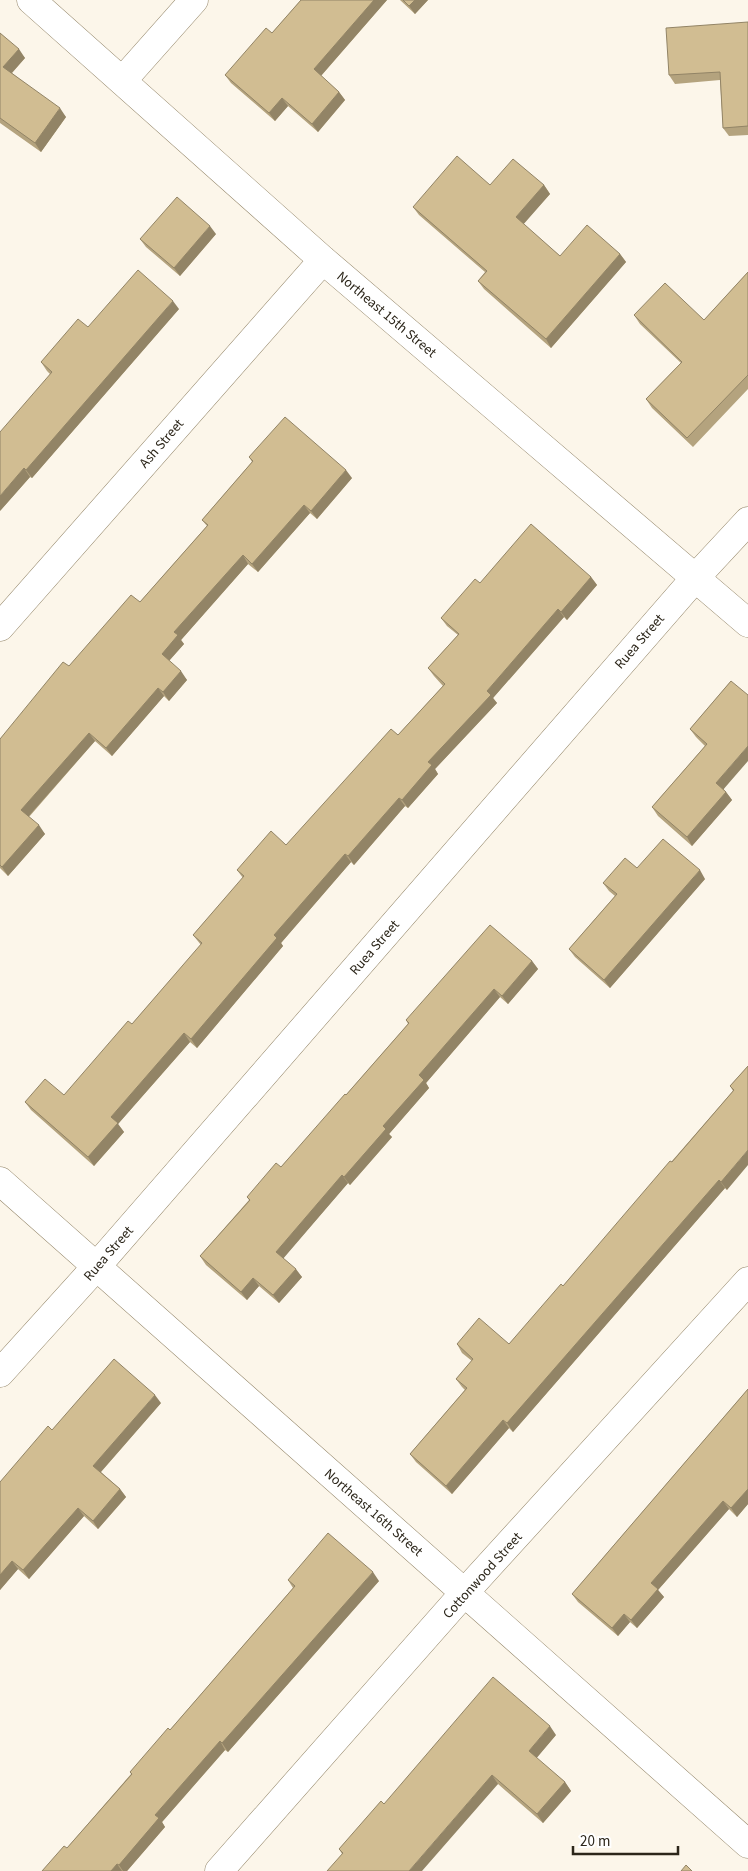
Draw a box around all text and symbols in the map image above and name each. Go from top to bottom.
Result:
street label: Northeast 15th Street [332,267,441,363]
street label: Ash Street [135,415,189,473]
street label: Ruea Street [610,610,670,674]
street label: Ruea Street [345,916,405,980]
street label: Ruea Street [79,1222,139,1286]
street label: Northeast 16th Street [320,1464,427,1561]
street label: Cottonwood Street [438,1528,527,1623]
scale bar [573,1824,678,1856]
text: 20 m [580,1831,610,1852]

